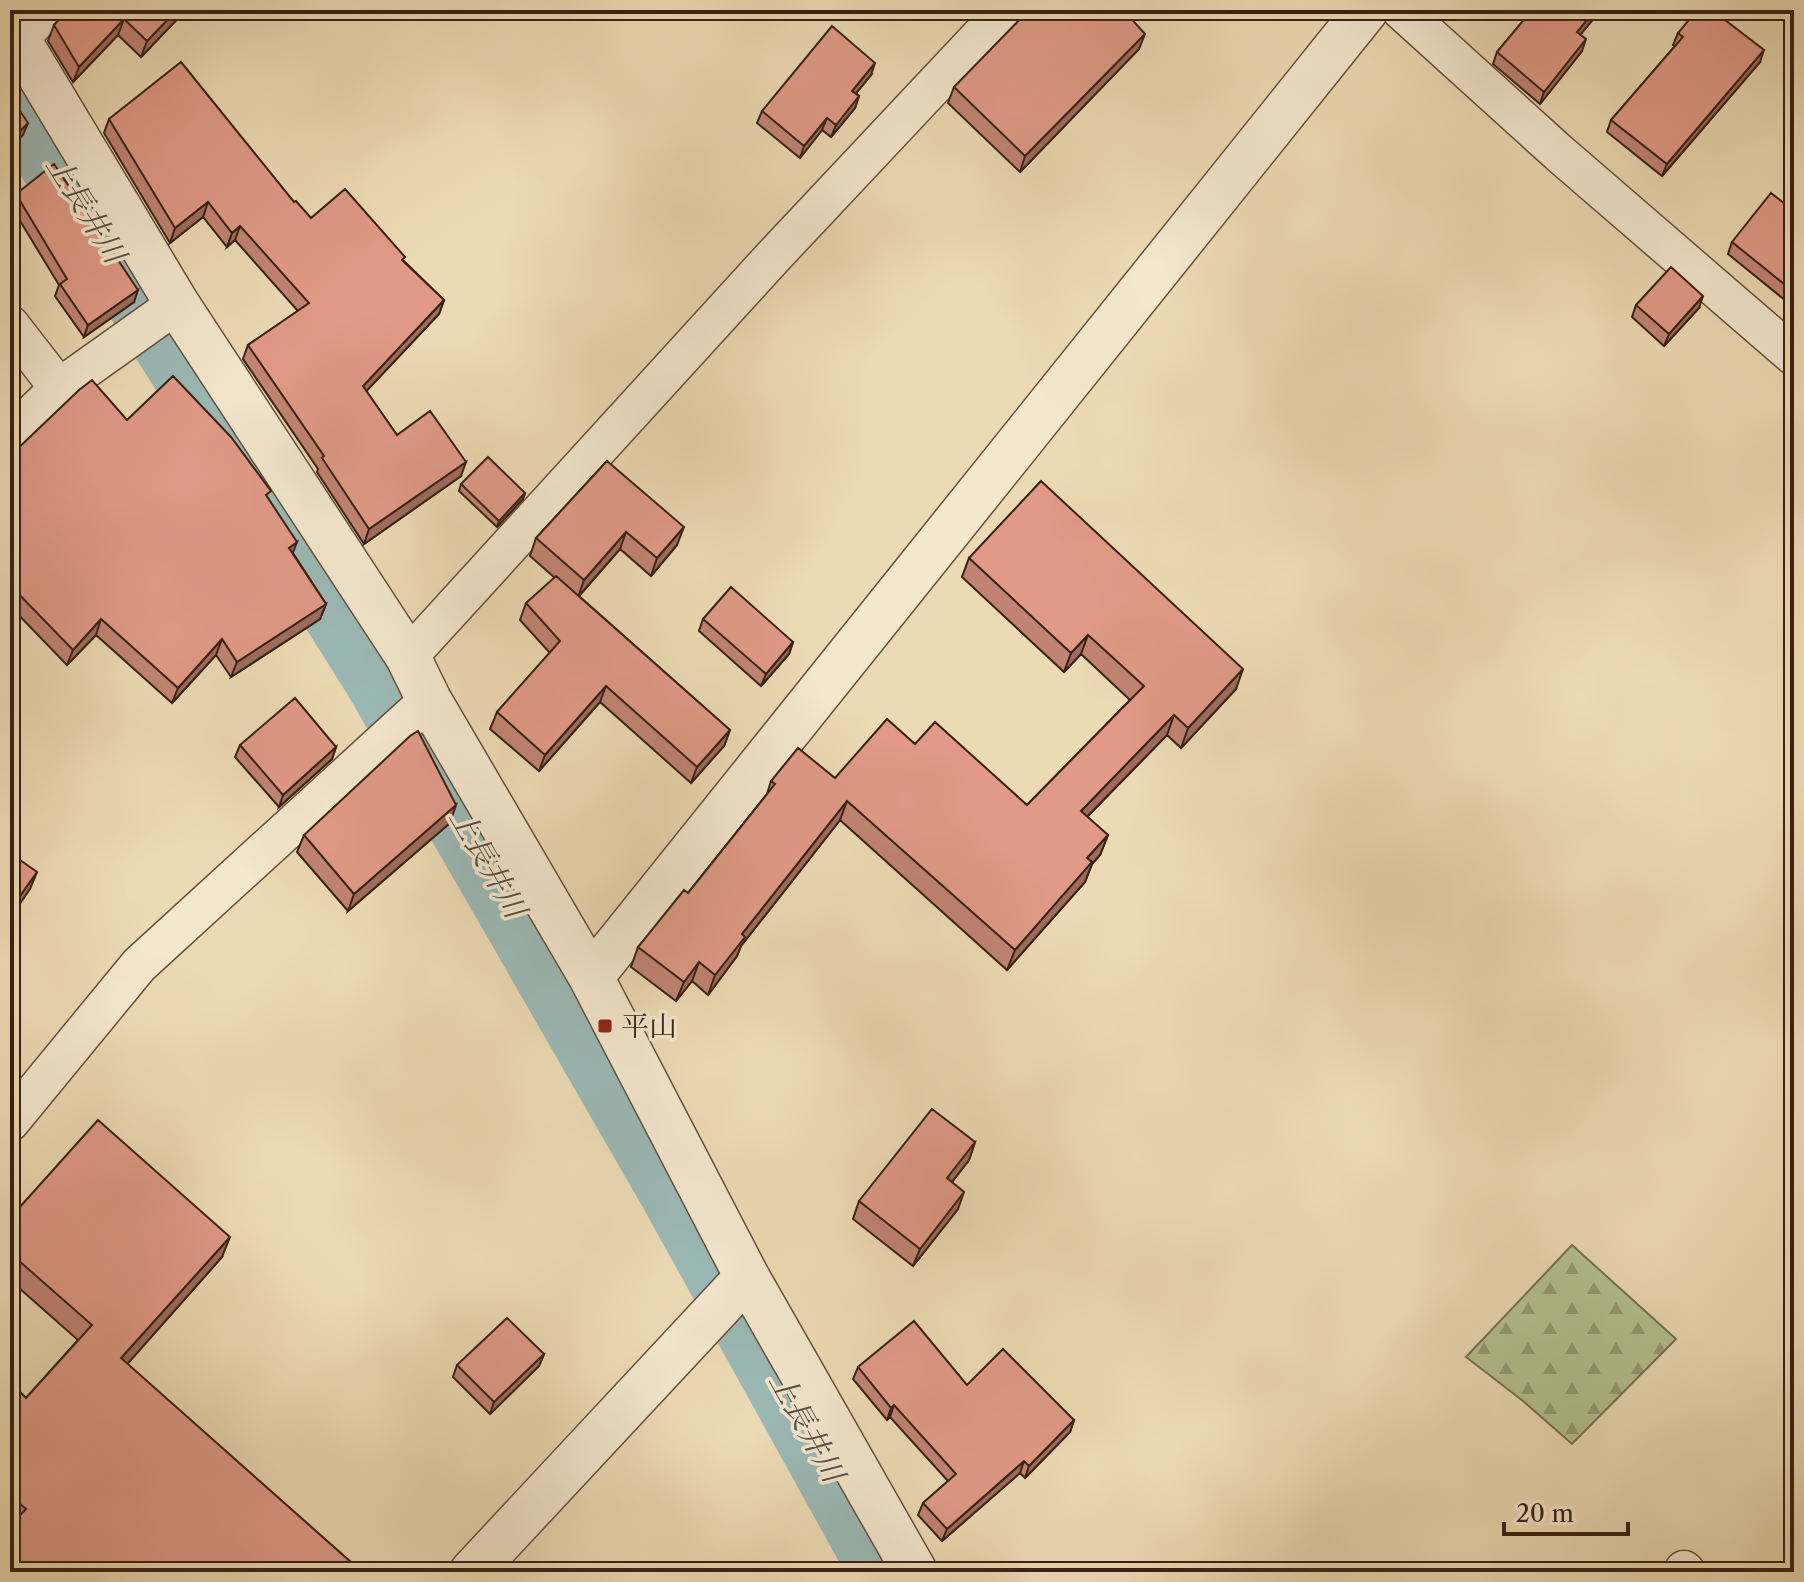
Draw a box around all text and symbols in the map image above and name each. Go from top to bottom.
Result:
water label: 上長井川 [39,148,135,272]
water label: 上長井川 [442,802,536,927]
place label: 平山 [621,1009,677,1043]
marker: 平山 [596,1017,614,1035]
water label: 上長井川 [762,1366,854,1491]
scale bar [1504,1486,1628,1536]
text: 20 m [1516,1499,1574,1528]

